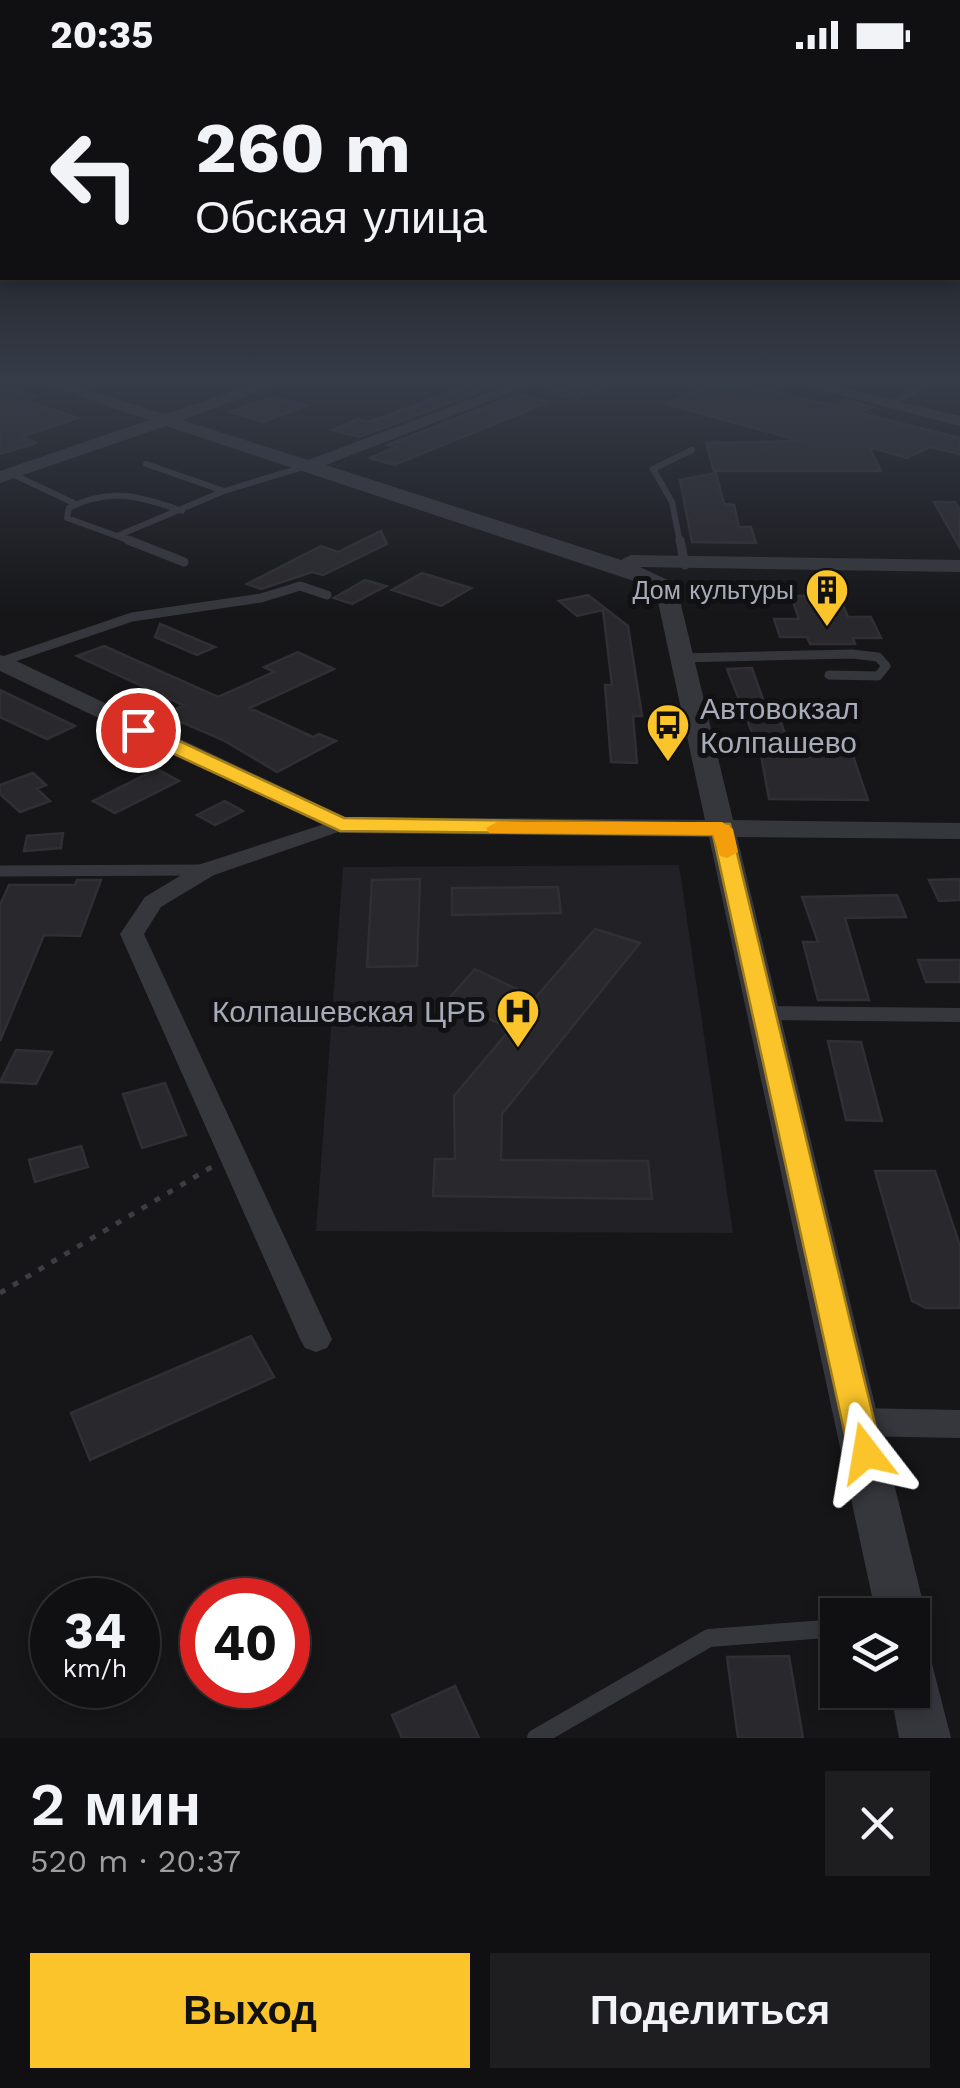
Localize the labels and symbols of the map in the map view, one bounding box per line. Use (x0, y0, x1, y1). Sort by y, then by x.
building icon: Дом культуры (804, 567, 850, 628)
place label: Дом культуры (633, 576, 794, 605)
pin (96, 688, 181, 773)
place label: Автовокзал Колпашево (700, 691, 859, 760)
bus stop icon: Автовокзал Колпашево (645, 702, 691, 763)
hospital icon: Колпашевская ЦРБ (495, 988, 541, 1049)
place label: Колпашевская ЦРБ (212, 994, 486, 1029)
position arrow (814, 1401, 918, 1505)
speed limit sign: 40 (180, 1578, 310, 1708)

